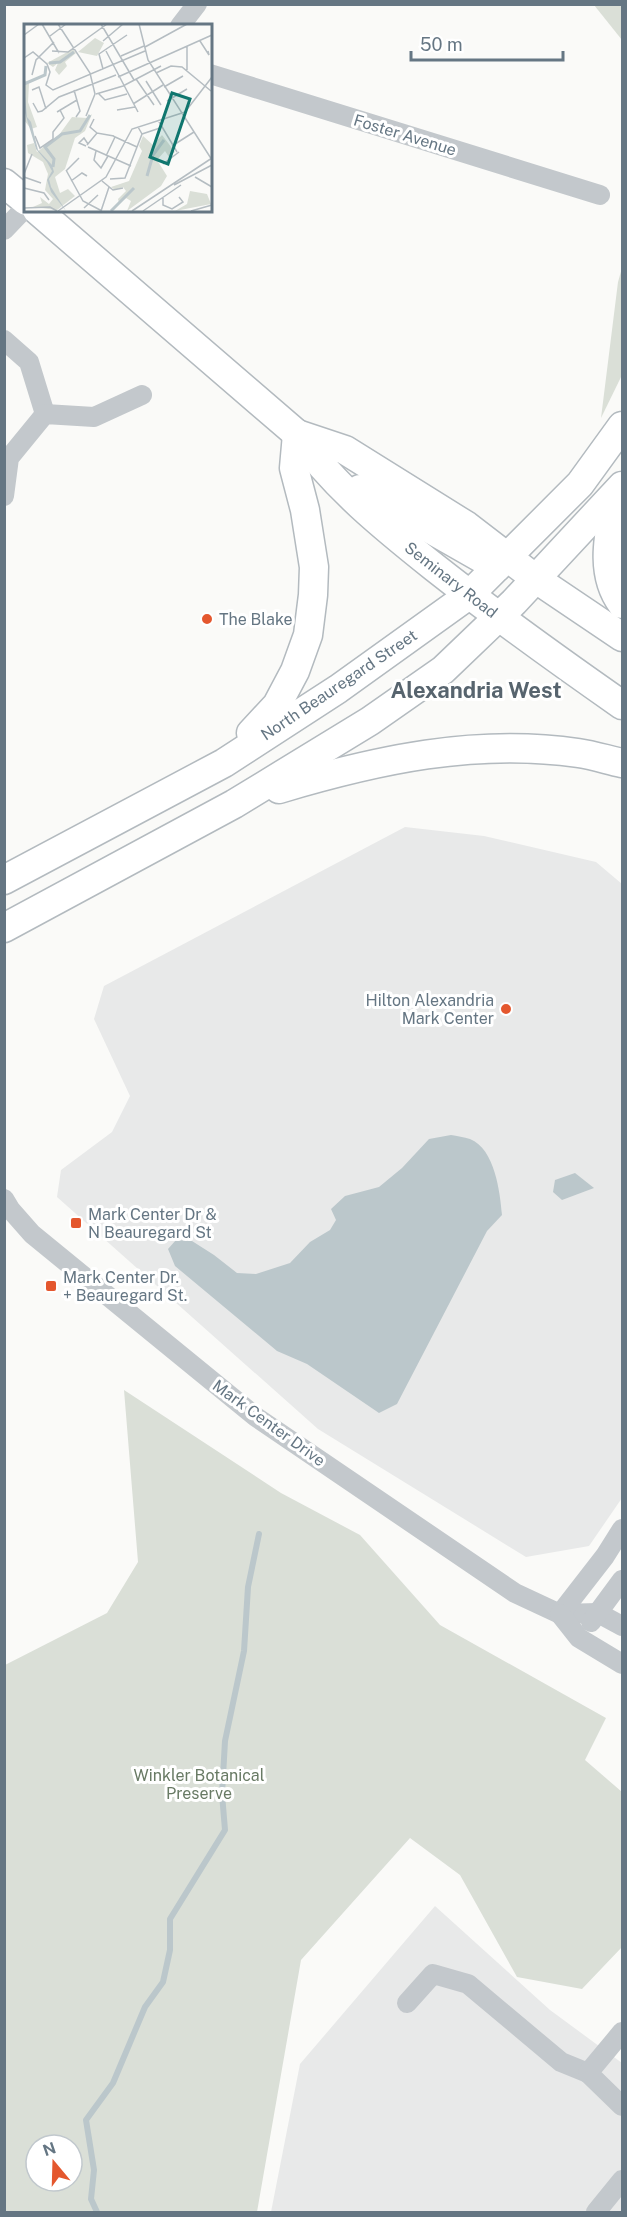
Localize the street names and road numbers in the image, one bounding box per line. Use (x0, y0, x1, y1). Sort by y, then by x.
street label: Foster Avenue (351, 110, 459, 160)
street label: Seminary Road (401, 538, 501, 622)
street label: North Beauregard Street (257, 626, 421, 744)
street label: Mark Center Drive (209, 1376, 329, 1470)

